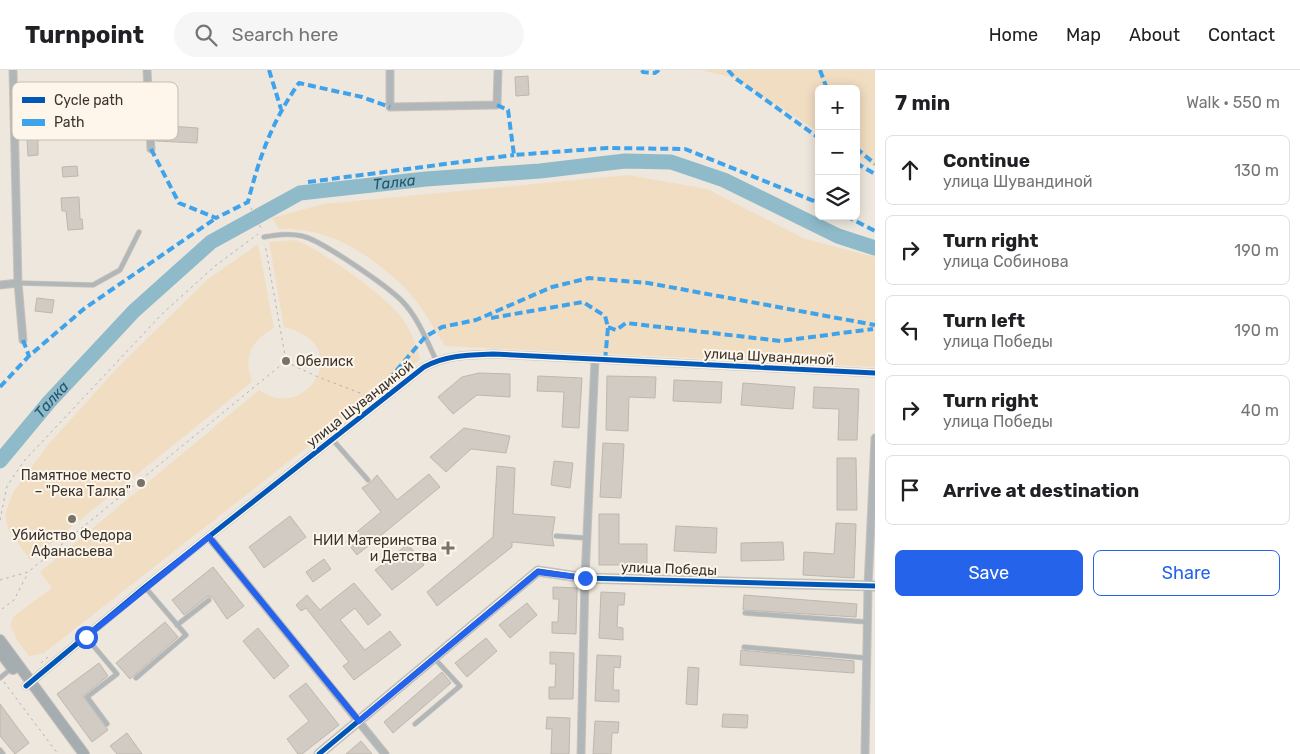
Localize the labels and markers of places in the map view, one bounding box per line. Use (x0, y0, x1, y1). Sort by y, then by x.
place label: Обелиск (296, 353, 354, 370)
marker: Обелиск (280, 355, 292, 367)
place label: Памятное место – "Река Талка" (21, 467, 131, 500)
marker: Памятное место – "Река Талка" (135, 477, 147, 489)
marker: Убийство Федора Афанасьева (66, 513, 78, 525)
place label: Убийство Федора Афанасьева (12, 527, 132, 560)
place label: НИИ Материнства и Детства (313, 532, 437, 565)
marker: НИИ Материнства и Детства (441, 541, 455, 555)

